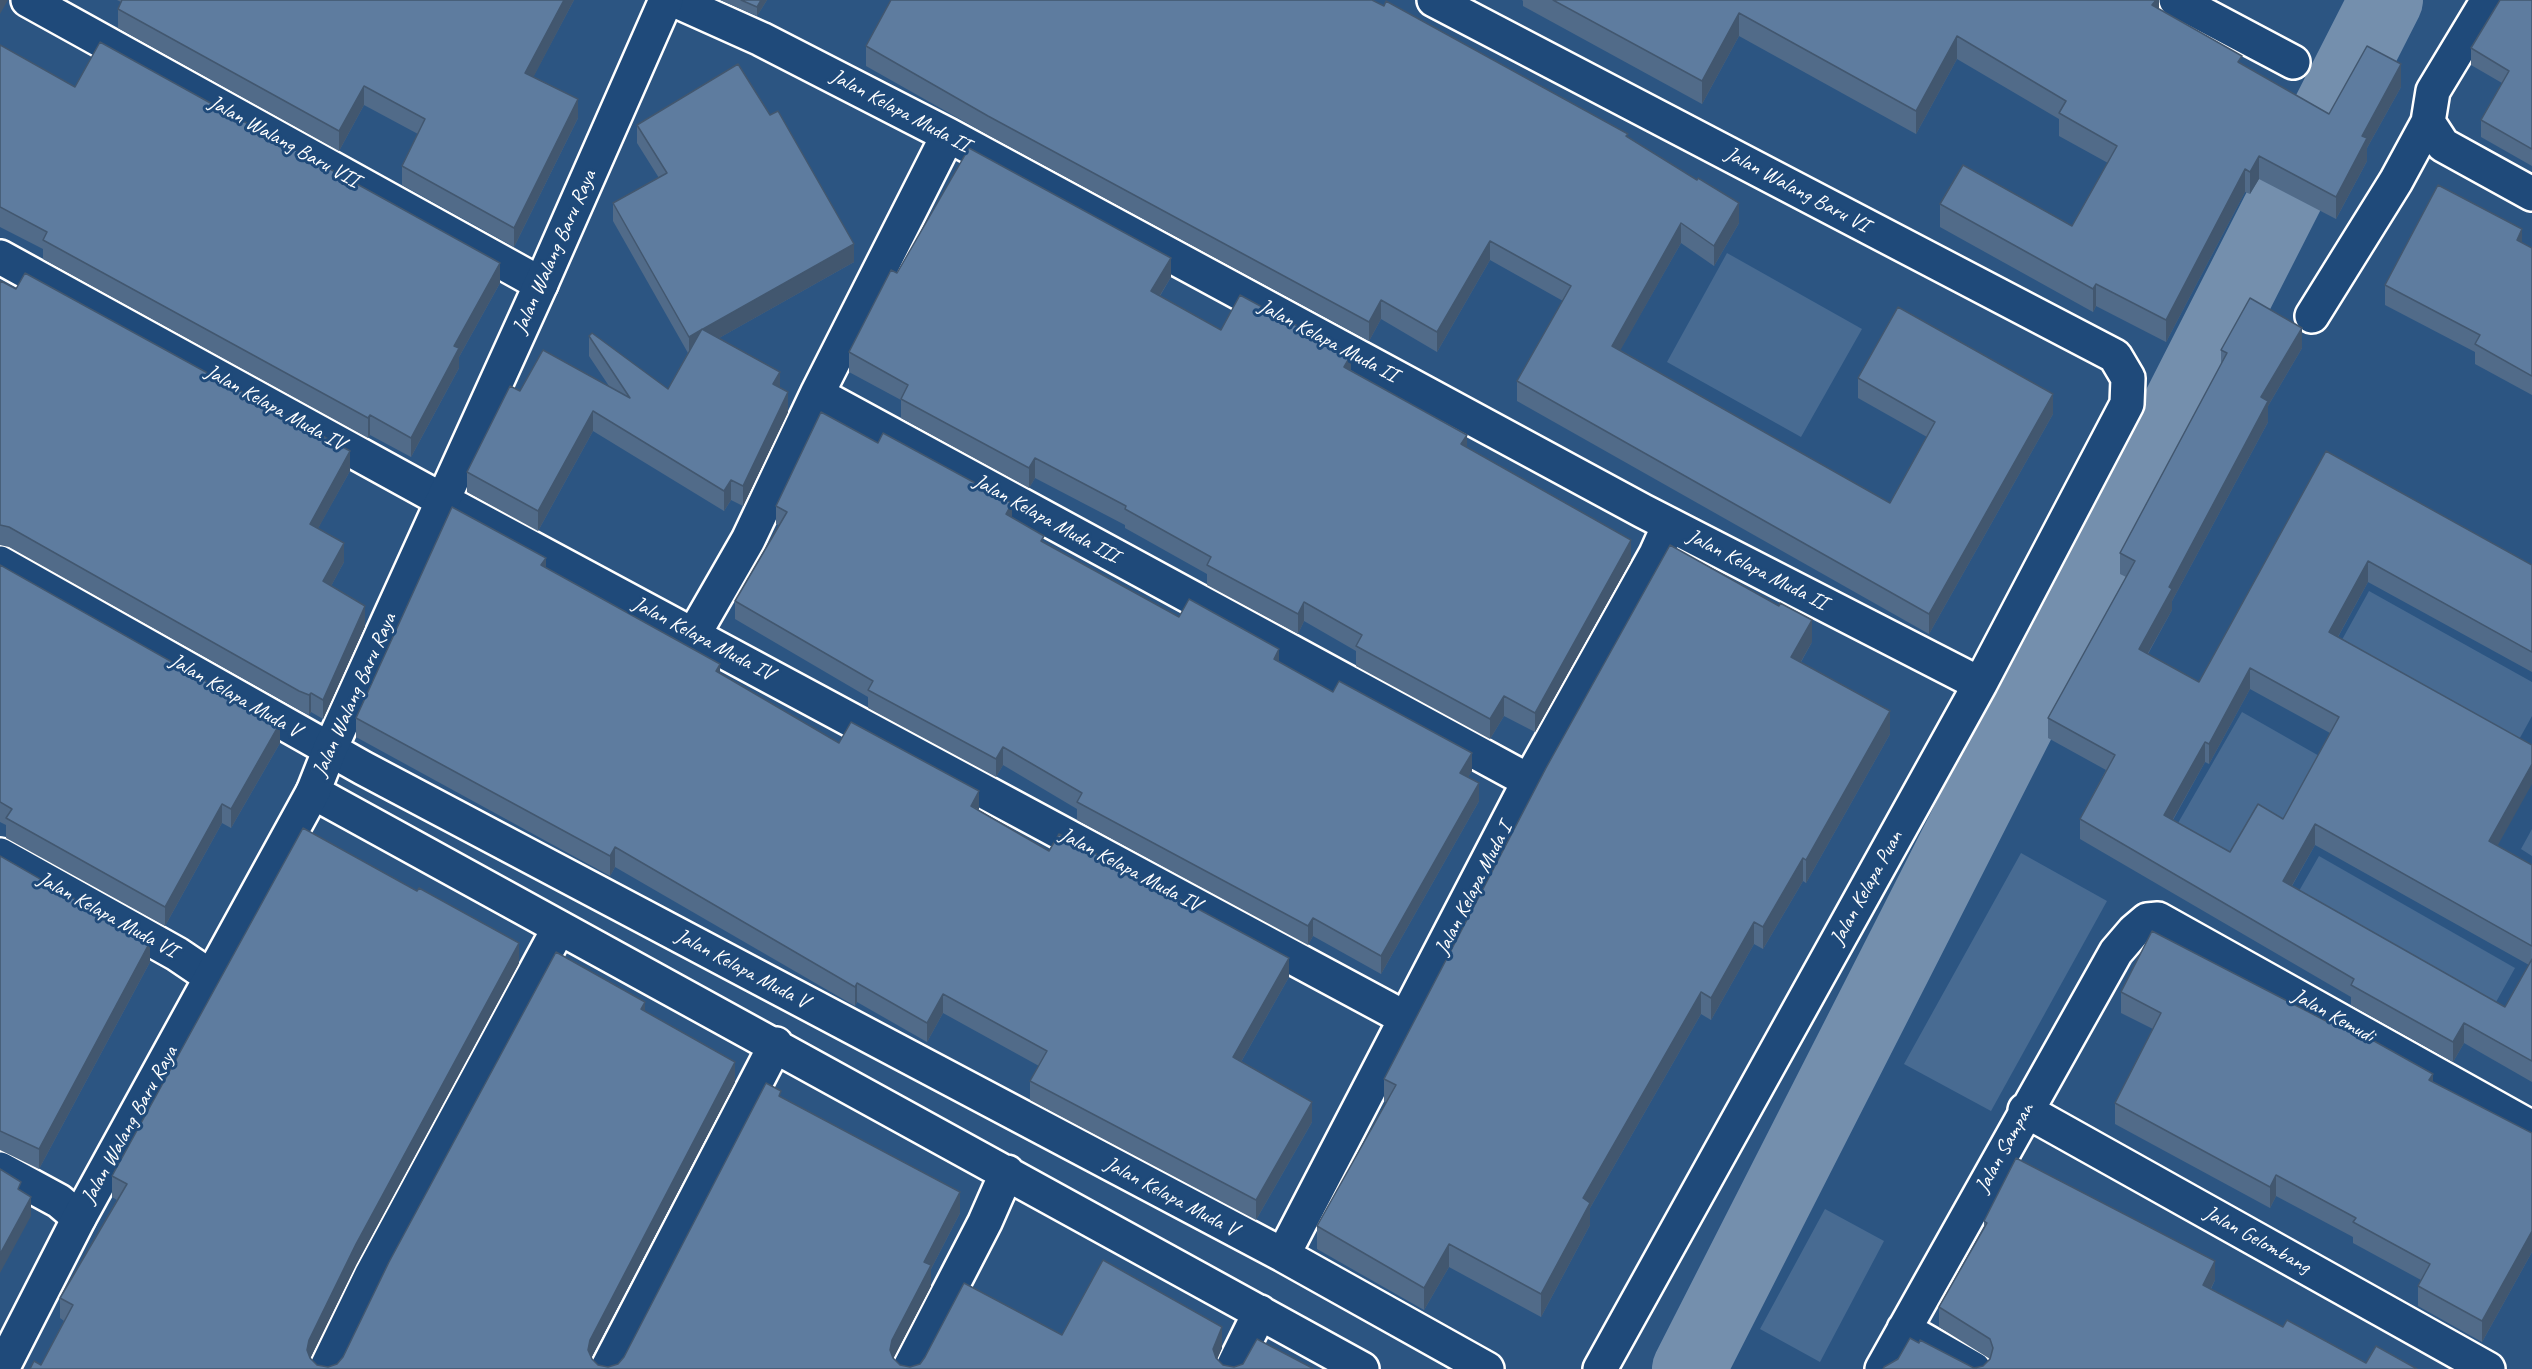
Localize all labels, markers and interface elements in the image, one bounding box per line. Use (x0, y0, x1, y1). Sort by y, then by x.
street label: Jalan Kelapa Muda II (826, 64, 974, 158)
street label: Jalan Walang Baru VII (204, 90, 364, 194)
street label: Jalan Walang Baru VI (1721, 141, 1873, 239)
street label: Jalan Walang Baru Raya (508, 166, 602, 338)
street label: Jalan Kelapa Muda II (1254, 294, 1402, 388)
street label: Jalan Kelapa Muda IV (201, 359, 349, 457)
street label: Jalan Kelapa Muda III (969, 469, 1123, 569)
street label: Jalan Kelapa Muda II (1683, 524, 1831, 616)
street label: Jalan Kelapa Muda IV (628, 591, 778, 687)
street label: Jalan Walang Baru Raya (308, 609, 402, 781)
street label: Jalan Kelapa Muda V (165, 648, 305, 744)
street label: Jalan Kelapa Muda I (1430, 819, 1518, 959)
street label: Jalan Kelapa Muda IV (1055, 822, 1205, 918)
street label: Jalan Kelapa Puan (1825, 826, 1909, 950)
street label: Jalan Kelapa Muda VI (33, 866, 181, 964)
street label: Jalan Kelapa Muda V (671, 923, 813, 1015)
street label: Jalan Kemudi (2288, 983, 2378, 1049)
street label: Jalan Walang Baru Raya (76, 1042, 184, 1208)
street label: Jalan Sampan (1970, 1099, 2040, 1197)
street label: Jalan Kelapa Muda V (1100, 1151, 1242, 1243)
street label: Jalan Gelombang (2199, 1200, 2315, 1280)

